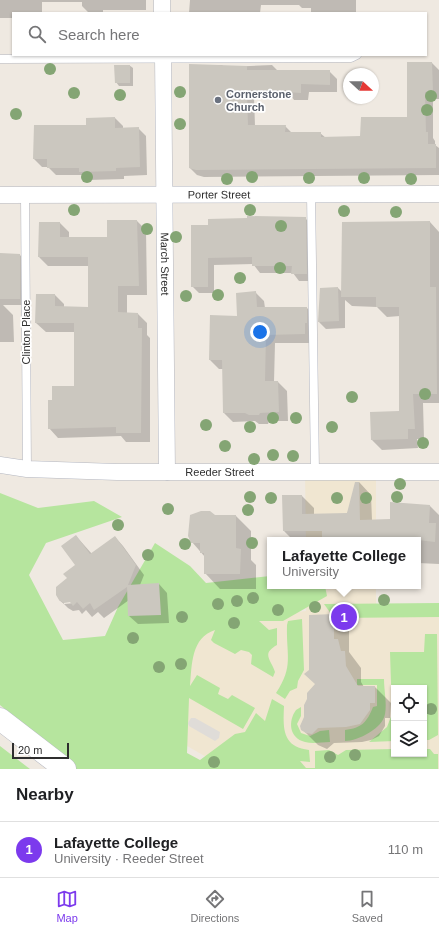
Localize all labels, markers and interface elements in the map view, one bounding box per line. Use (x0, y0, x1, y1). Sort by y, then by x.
search box (12, 12, 427, 56)
icon: search (26, 23, 48, 45)
text: Search here (58, 26, 140, 43)
north arrow (343, 68, 379, 104)
place label: Cornerstone Church (226, 88, 291, 113)
marker: Cornerstone Church (213, 95, 223, 105)
street label: Porter Street (188, 188, 250, 201)
street label: March Street (159, 232, 171, 296)
street label: Clinton Place (20, 300, 32, 364)
your location (250, 322, 270, 342)
street label: Reeder Street (185, 466, 254, 478)
popup (267, 537, 421, 589)
text: Lafayette College (282, 547, 406, 564)
text: University (282, 564, 339, 579)
pin: 1 (331, 602, 357, 632)
map controls (391, 685, 427, 757)
button: locate (391, 685, 427, 721)
button: layers (391, 721, 427, 757)
scale bar (12, 741, 69, 760)
text: 20 m (18, 744, 42, 756)
text: Nearby (16, 785, 74, 804)
text: Lafayette College (54, 834, 178, 851)
text: 1 (25, 842, 33, 857)
text: 110 m (388, 842, 423, 857)
text: University · Reeder Street (54, 851, 204, 866)
tab: Map (56, 888, 78, 924)
tab: Directions (190, 888, 239, 924)
tab: Saved (352, 888, 383, 924)

